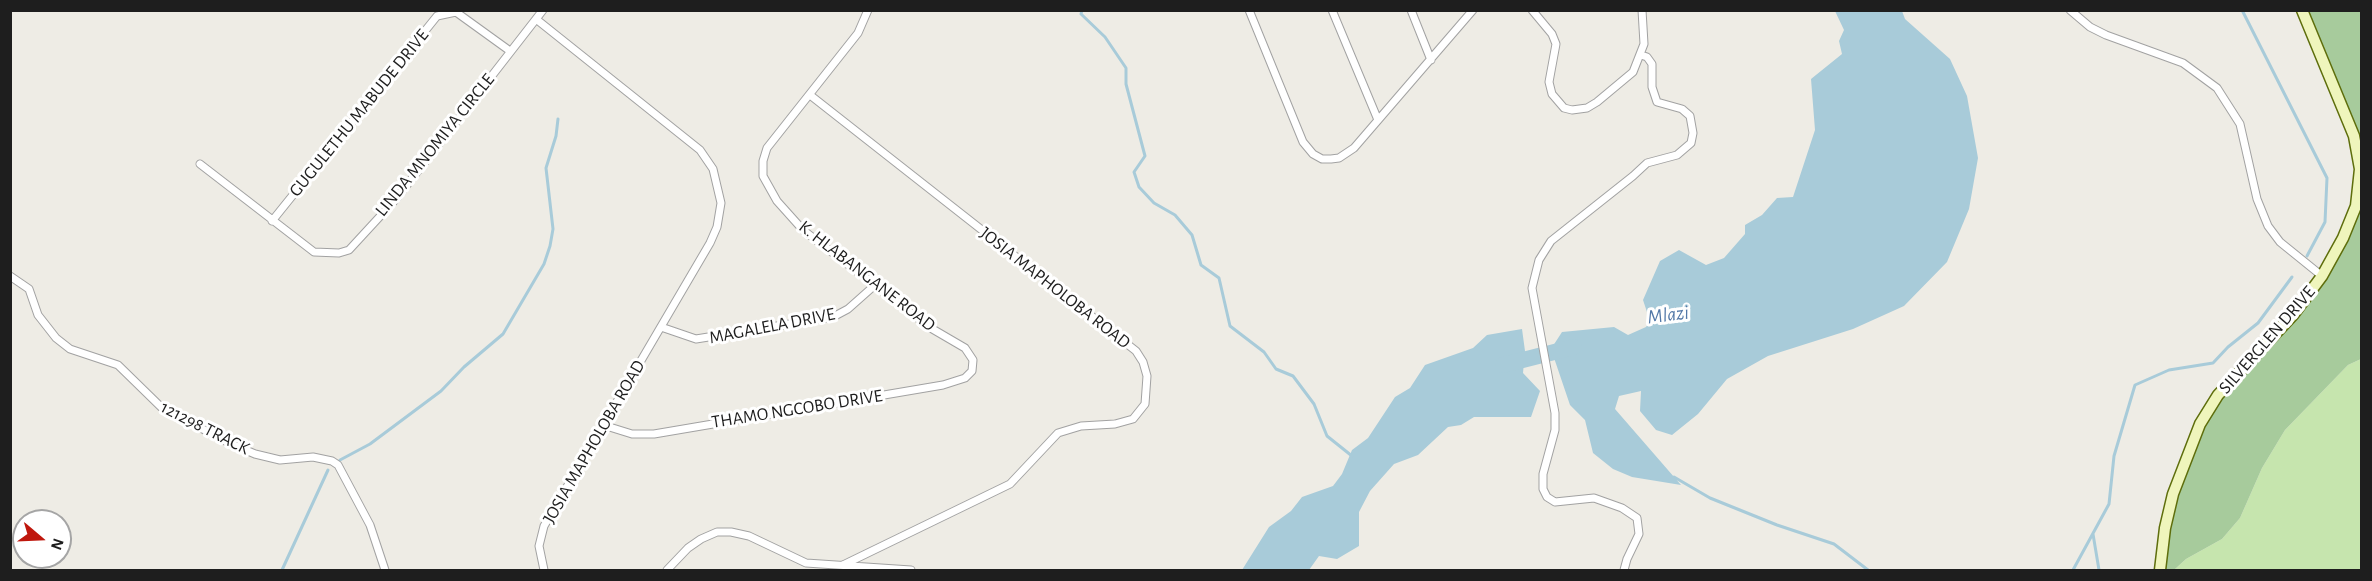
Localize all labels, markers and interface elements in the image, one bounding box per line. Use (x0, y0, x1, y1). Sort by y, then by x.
street label: GUGULETHU MABUDE DRIVE (285, 25, 433, 201)
street label: LINDA MNOMIYA CIRCLE (371, 69, 499, 221)
street label: K. HLABANGANE ROAD (794, 216, 940, 336)
street label: JOSIA MAPHOLOBA ROAD (975, 222, 1135, 354)
street label: SILVERGLEN DRIVE (2214, 282, 2320, 398)
water label: Mlazi (1646, 301, 1690, 329)
street label: MAGALELA DRIVE (707, 303, 837, 349)
street label: JOSIA MAPHOLOBA ROAD (538, 356, 650, 528)
street label: THAMO NGCOBO DRIVE (710, 385, 884, 433)
street label: 121298 TRACK (157, 396, 253, 460)
north arrow (12, 509, 72, 569)
text: N (48, 536, 67, 552)

